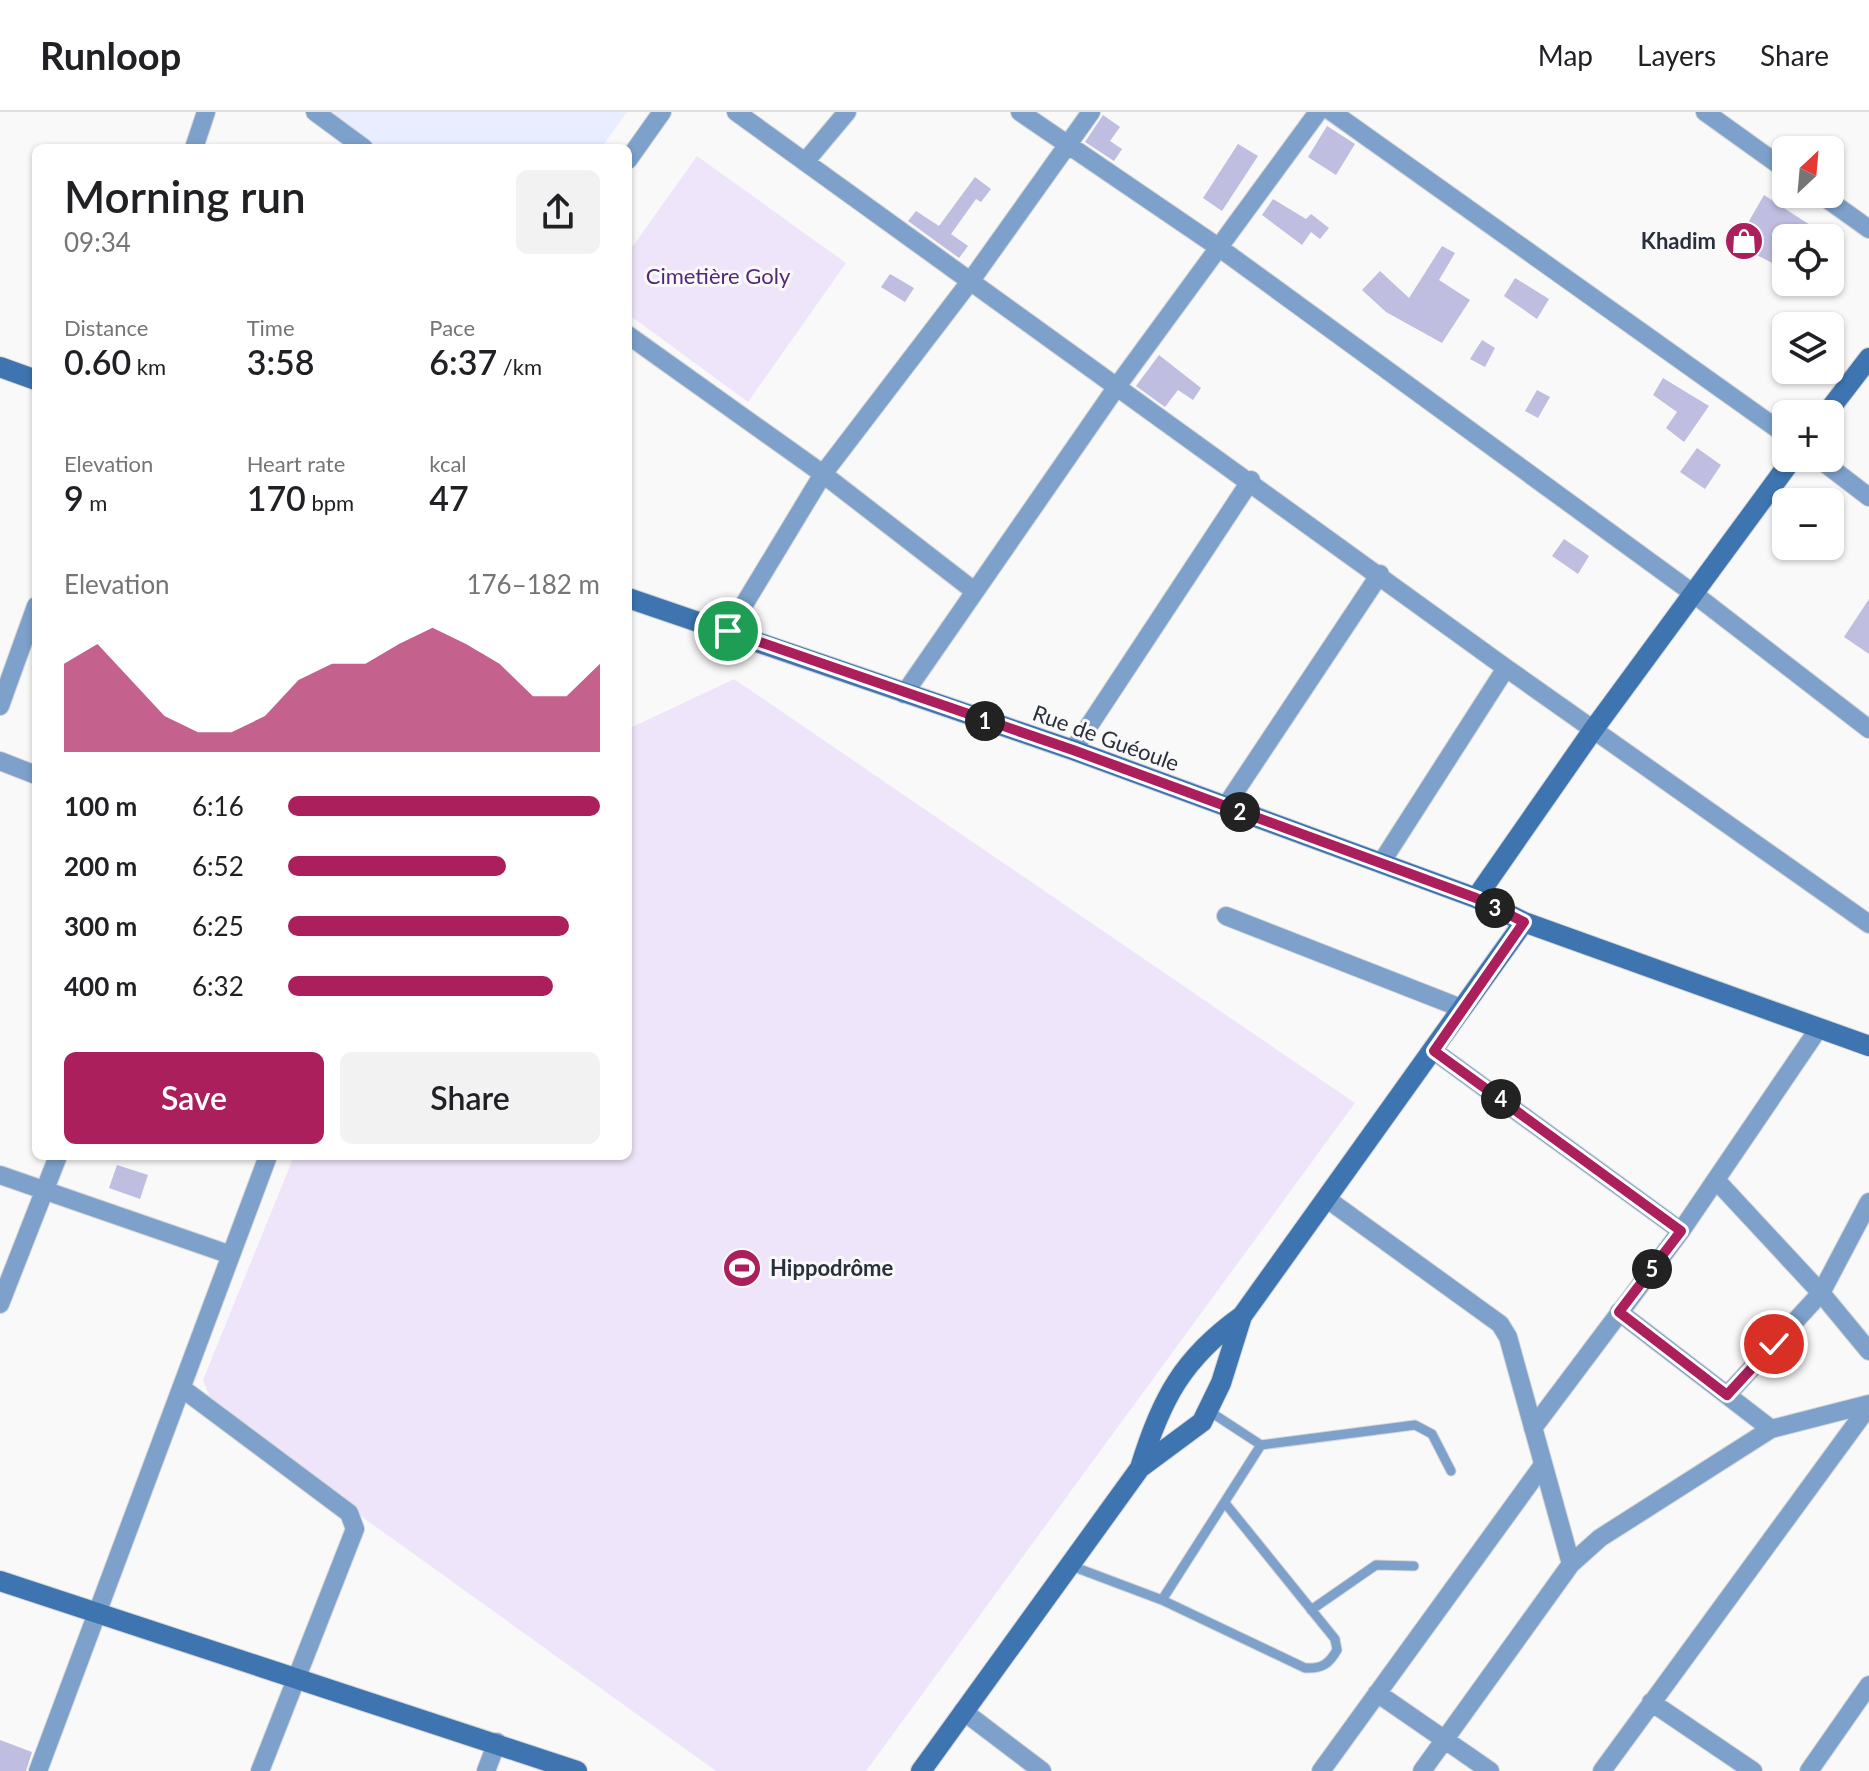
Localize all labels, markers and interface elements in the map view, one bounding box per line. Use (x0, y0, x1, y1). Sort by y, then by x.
text: Runloop (40, 32, 181, 78)
text: Map (1538, 38, 1593, 72)
text: Layers (1637, 38, 1716, 72)
text: Share (1760, 38, 1829, 72)
north arrow (1772, 136, 1844, 208)
map controls (1772, 136, 1844, 560)
text: Morning run (64, 170, 306, 222)
button: share (516, 170, 600, 254)
shop icon: Khadim (1723, 220, 1765, 262)
button: locate (1772, 224, 1844, 296)
text: 09:34 (64, 226, 131, 258)
place label: Khadim (1641, 227, 1716, 254)
park label: Cimetière Goly (646, 262, 791, 289)
button: layers (1772, 312, 1844, 384)
text: Distance (64, 314, 148, 341)
text: Time (247, 314, 295, 341)
text: Pace (429, 314, 475, 341)
text: 0.60 (64, 341, 131, 382)
text: 3:58 (247, 341, 314, 382)
text: 6:37 (429, 341, 497, 382)
text: km (131, 353, 166, 380)
text: /km (497, 353, 542, 380)
button: + (1772, 400, 1844, 472)
text: Elevation (64, 450, 153, 477)
text: Heart rate (247, 450, 345, 477)
text: kcal (429, 450, 467, 477)
text: 9 (64, 477, 84, 518)
text: 170 (247, 477, 306, 518)
text: 47 (429, 477, 469, 518)
button: − (1772, 488, 1844, 560)
text: m (84, 489, 107, 516)
text: bpm (306, 489, 354, 516)
text: Elevation (64, 568, 170, 600)
text: 176–182 m (466, 568, 600, 600)
pin (694, 597, 762, 665)
icon: arrive (706, 609, 750, 653)
street label: Rue de Guéoule (1029, 699, 1183, 777)
pin: 1 (965, 701, 1005, 741)
text: 1 (979, 707, 991, 734)
text: 100 m (64, 790, 137, 822)
text: 6:16 (192, 790, 244, 822)
pin: 2 (1220, 792, 1260, 832)
text: 2 (1234, 798, 1246, 825)
text: 200 m (64, 850, 137, 882)
text: 6:52 (192, 850, 244, 882)
pin: 3 (1475, 888, 1515, 928)
text: 3 (1489, 894, 1501, 921)
text: 300 m (64, 910, 137, 942)
text: 6:25 (192, 910, 244, 942)
text: 400 m (64, 970, 137, 1002)
text: 6:32 (192, 970, 244, 1002)
button: Save (64, 1052, 324, 1144)
button: Share (340, 1052, 600, 1144)
pin: 4 (1481, 1079, 1521, 1119)
text: 4 (1495, 1085, 1507, 1112)
sports icon: Hippodrôme (721, 1247, 763, 1289)
pin: 5 (1632, 1249, 1672, 1289)
place label: Hippodrôme (770, 1254, 893, 1281)
text: 5 (1646, 1255, 1658, 1282)
pin (1740, 1310, 1808, 1378)
icon: check (1752, 1322, 1796, 1366)

